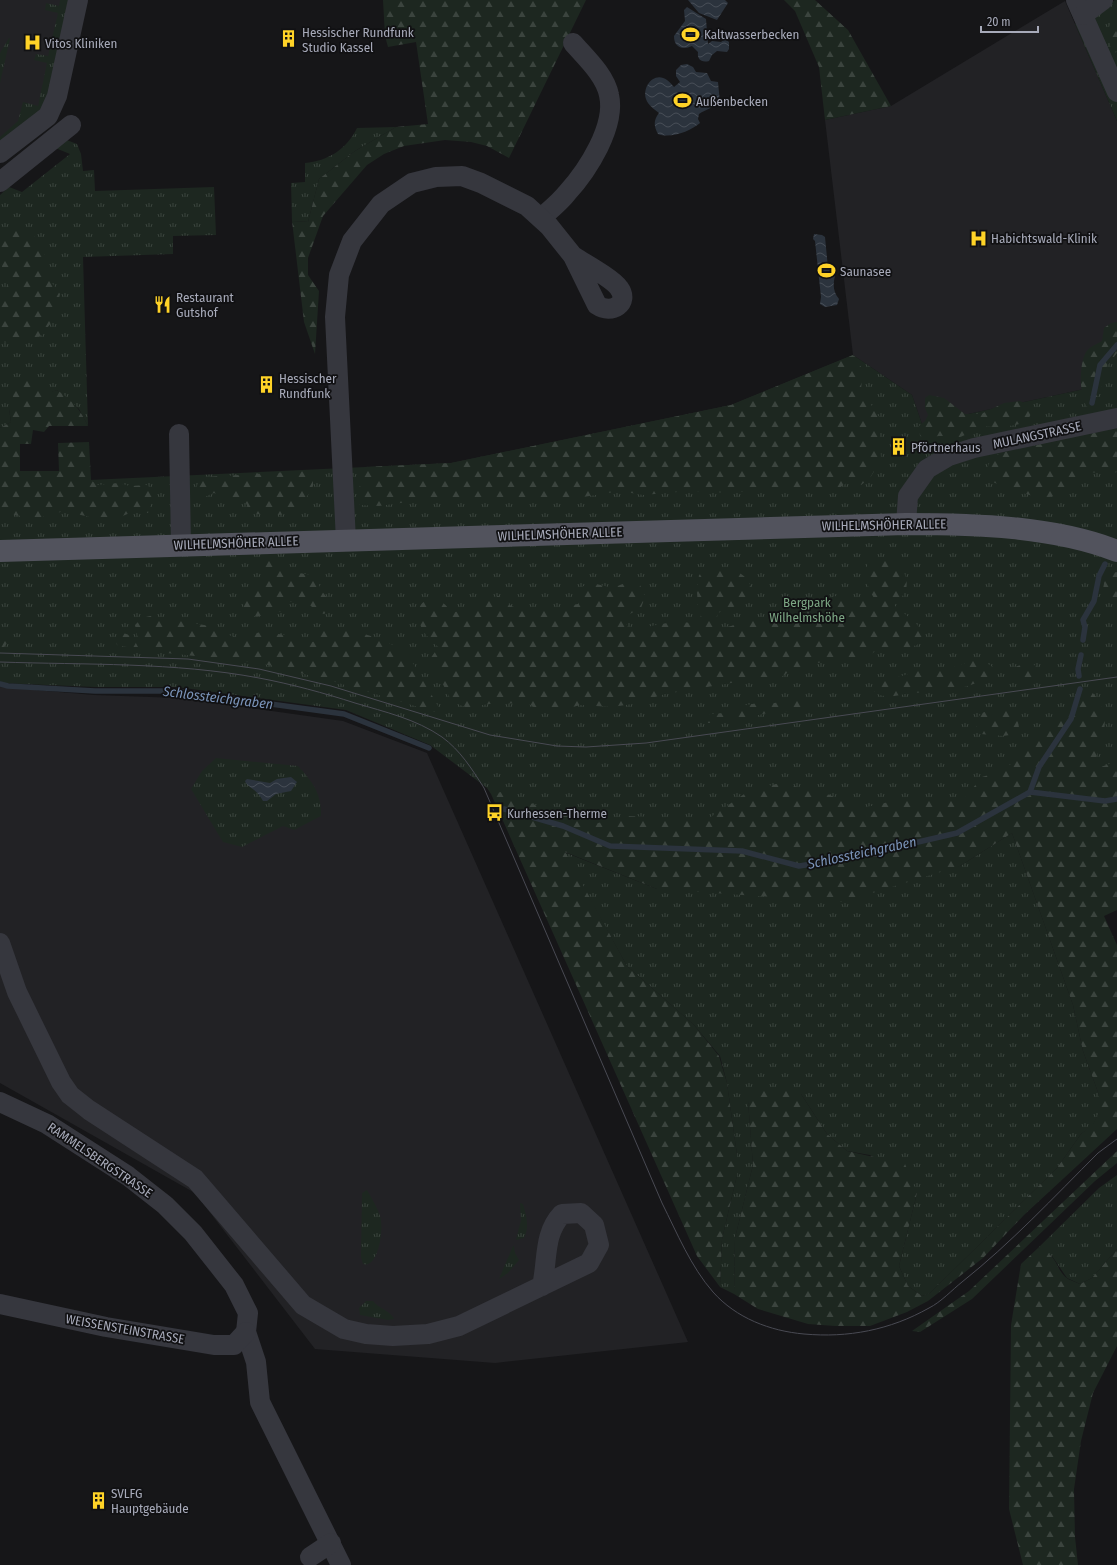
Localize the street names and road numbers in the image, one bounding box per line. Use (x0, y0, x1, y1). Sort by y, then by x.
street label: MULANGSTRASSE (992, 418, 1082, 452)
street label: WILHELMSHÖHER ALLEE (822, 515, 946, 534)
street label: WILHELMSHÖHER ALLEE (497, 523, 623, 544)
street label: WILHELMSHÖHER ALLEE (173, 532, 299, 553)
street label: RAMMELSBERGSTRASSE (45, 1119, 155, 1201)
street label: WEISSENSTEINSTRASSE (64, 1311, 186, 1347)

